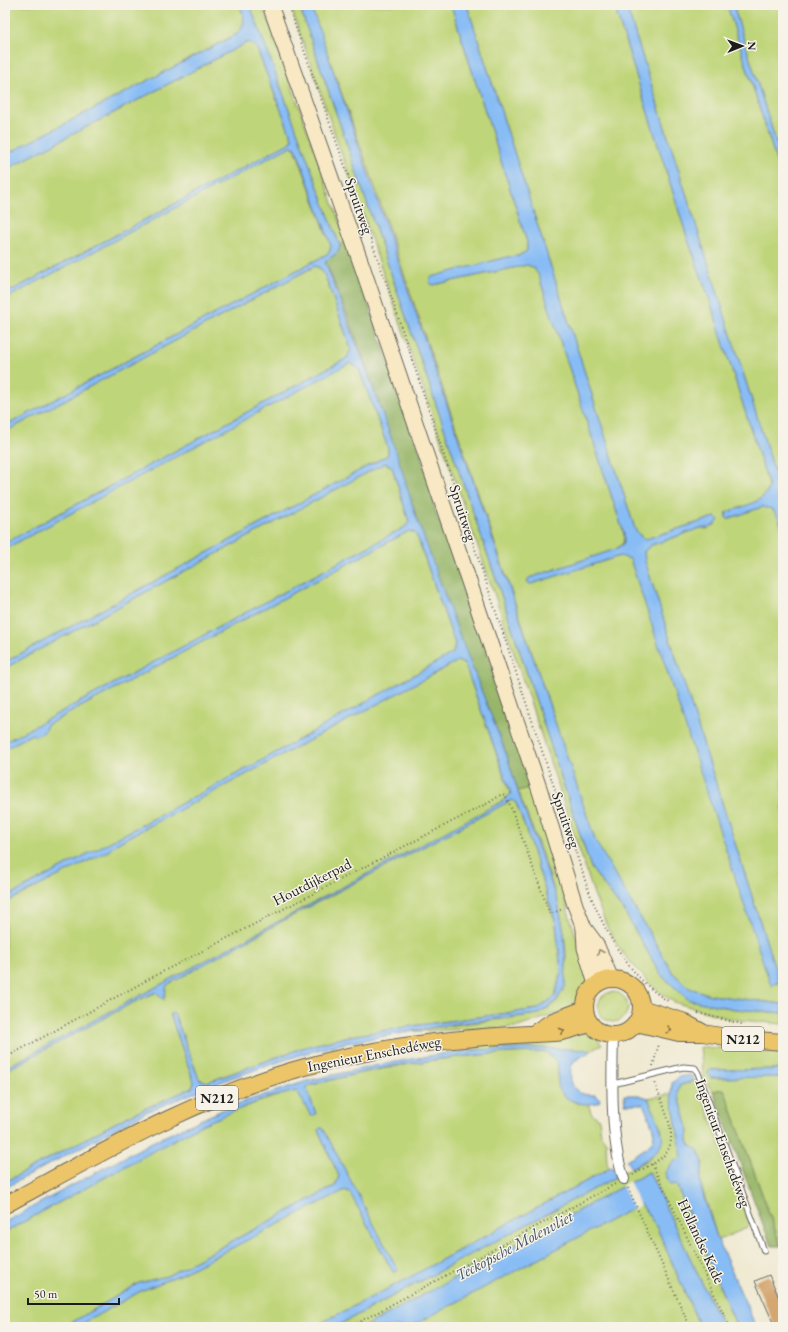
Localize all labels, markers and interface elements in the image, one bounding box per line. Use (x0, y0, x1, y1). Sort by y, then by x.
north arrow (722, 26, 762, 66)
text: N (745, 41, 759, 50)
street label: Spruitweg (341, 175, 378, 237)
street label: Spruitweg (445, 482, 482, 544)
street label: Spruitweg (548, 789, 585, 851)
street label: Houtdijkerpad (269, 853, 355, 909)
one-way arrow (596, 949, 604, 956)
one-way arrow (666, 1026, 673, 1034)
one-way arrow (559, 1027, 566, 1036)
road number: N212 (722, 1027, 764, 1051)
street label: Ingenieur Enschedéweg (306, 1031, 443, 1076)
street label: Ingenieur Enschedéweg (691, 1076, 756, 1210)
road number: N212 (196, 1086, 238, 1110)
street label: Hollandse Kade (674, 1195, 729, 1286)
water label: Teckopsche Molenvliet (452, 1205, 578, 1285)
scale bar (28, 1280, 119, 1306)
text: 50 m (34, 1286, 58, 1302)

